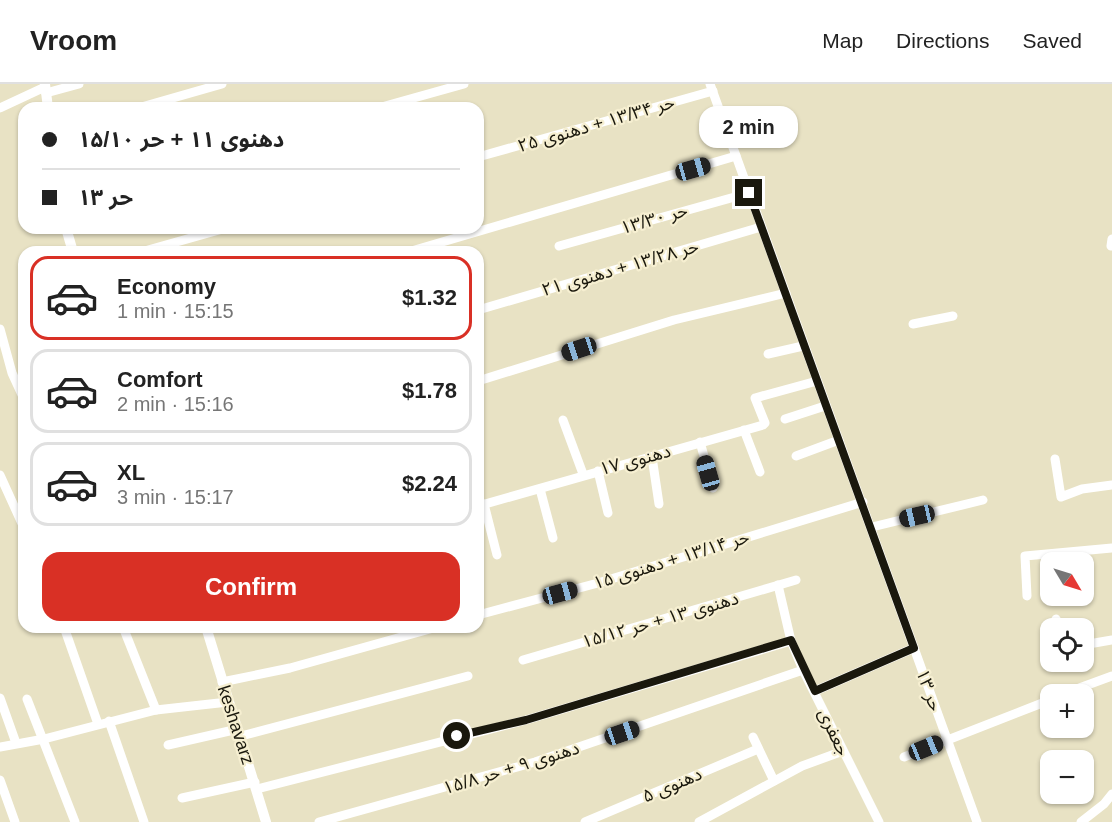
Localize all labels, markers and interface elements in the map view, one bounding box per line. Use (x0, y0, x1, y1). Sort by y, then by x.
text: Vroom (30, 25, 117, 56)
text: Map (822, 29, 863, 52)
text: Directions (896, 29, 989, 52)
text: Saved (1022, 29, 1082, 52)
street label: حر ۱۳/۳۴ + دهنوی ۲۵ (515, 92, 677, 157)
callout: 2 min (700, 106, 798, 148)
text: 2 min (722, 116, 775, 138)
text: دهنوی ۱۱ + حر ۱۵/۱۰ (78, 127, 284, 152)
car (673, 155, 713, 183)
route end (735, 179, 762, 206)
text: حر ۱۳ (78, 185, 133, 210)
street label: حر ۱۳/۳۰ (618, 200, 690, 239)
street label: حر ۱۳/۲۸ + دهنوی ۲۱ (539, 236, 701, 301)
icon: car (45, 271, 99, 325)
text: Economy (117, 274, 216, 299)
text: $1.32 (402, 285, 457, 310)
text: 1 min · 15:15 (117, 300, 234, 322)
car (559, 335, 599, 363)
icon: car (45, 364, 99, 418)
text: Comfort (117, 367, 203, 392)
text: $1.78 (402, 378, 457, 403)
text: 2 min · 15:16 (117, 393, 234, 415)
street label: دهنوی ۱۷ (597, 441, 673, 480)
car (694, 453, 722, 493)
icon: car (45, 457, 99, 511)
text: XL (117, 460, 145, 485)
text: $2.24 (402, 471, 457, 496)
text: 3 min · 15:17 (117, 486, 234, 508)
car (897, 503, 937, 529)
street label: حر ۱۳/۱۴ + دهنوی ۱۵ (590, 527, 752, 594)
button: Confirm (42, 552, 460, 621)
north arrow (1040, 552, 1094, 606)
map controls (1040, 552, 1094, 804)
car (540, 580, 580, 606)
street label: دهنوی ۱۳ + حر ۱۵/۱۲ (579, 588, 741, 653)
button: locate (1040, 618, 1094, 672)
street label: حر ۱۳ (911, 666, 946, 714)
street label: keshavarz (214, 683, 258, 767)
button: + (1040, 684, 1094, 738)
street label: جعفری (814, 705, 854, 759)
car (602, 719, 642, 747)
route start (443, 722, 470, 749)
car (906, 733, 946, 763)
street label: دهنوی ۹ + حر ۱۵/۸ (440, 738, 582, 799)
button: − (1040, 750, 1094, 804)
street label: دهنوی ۵ (639, 764, 705, 807)

